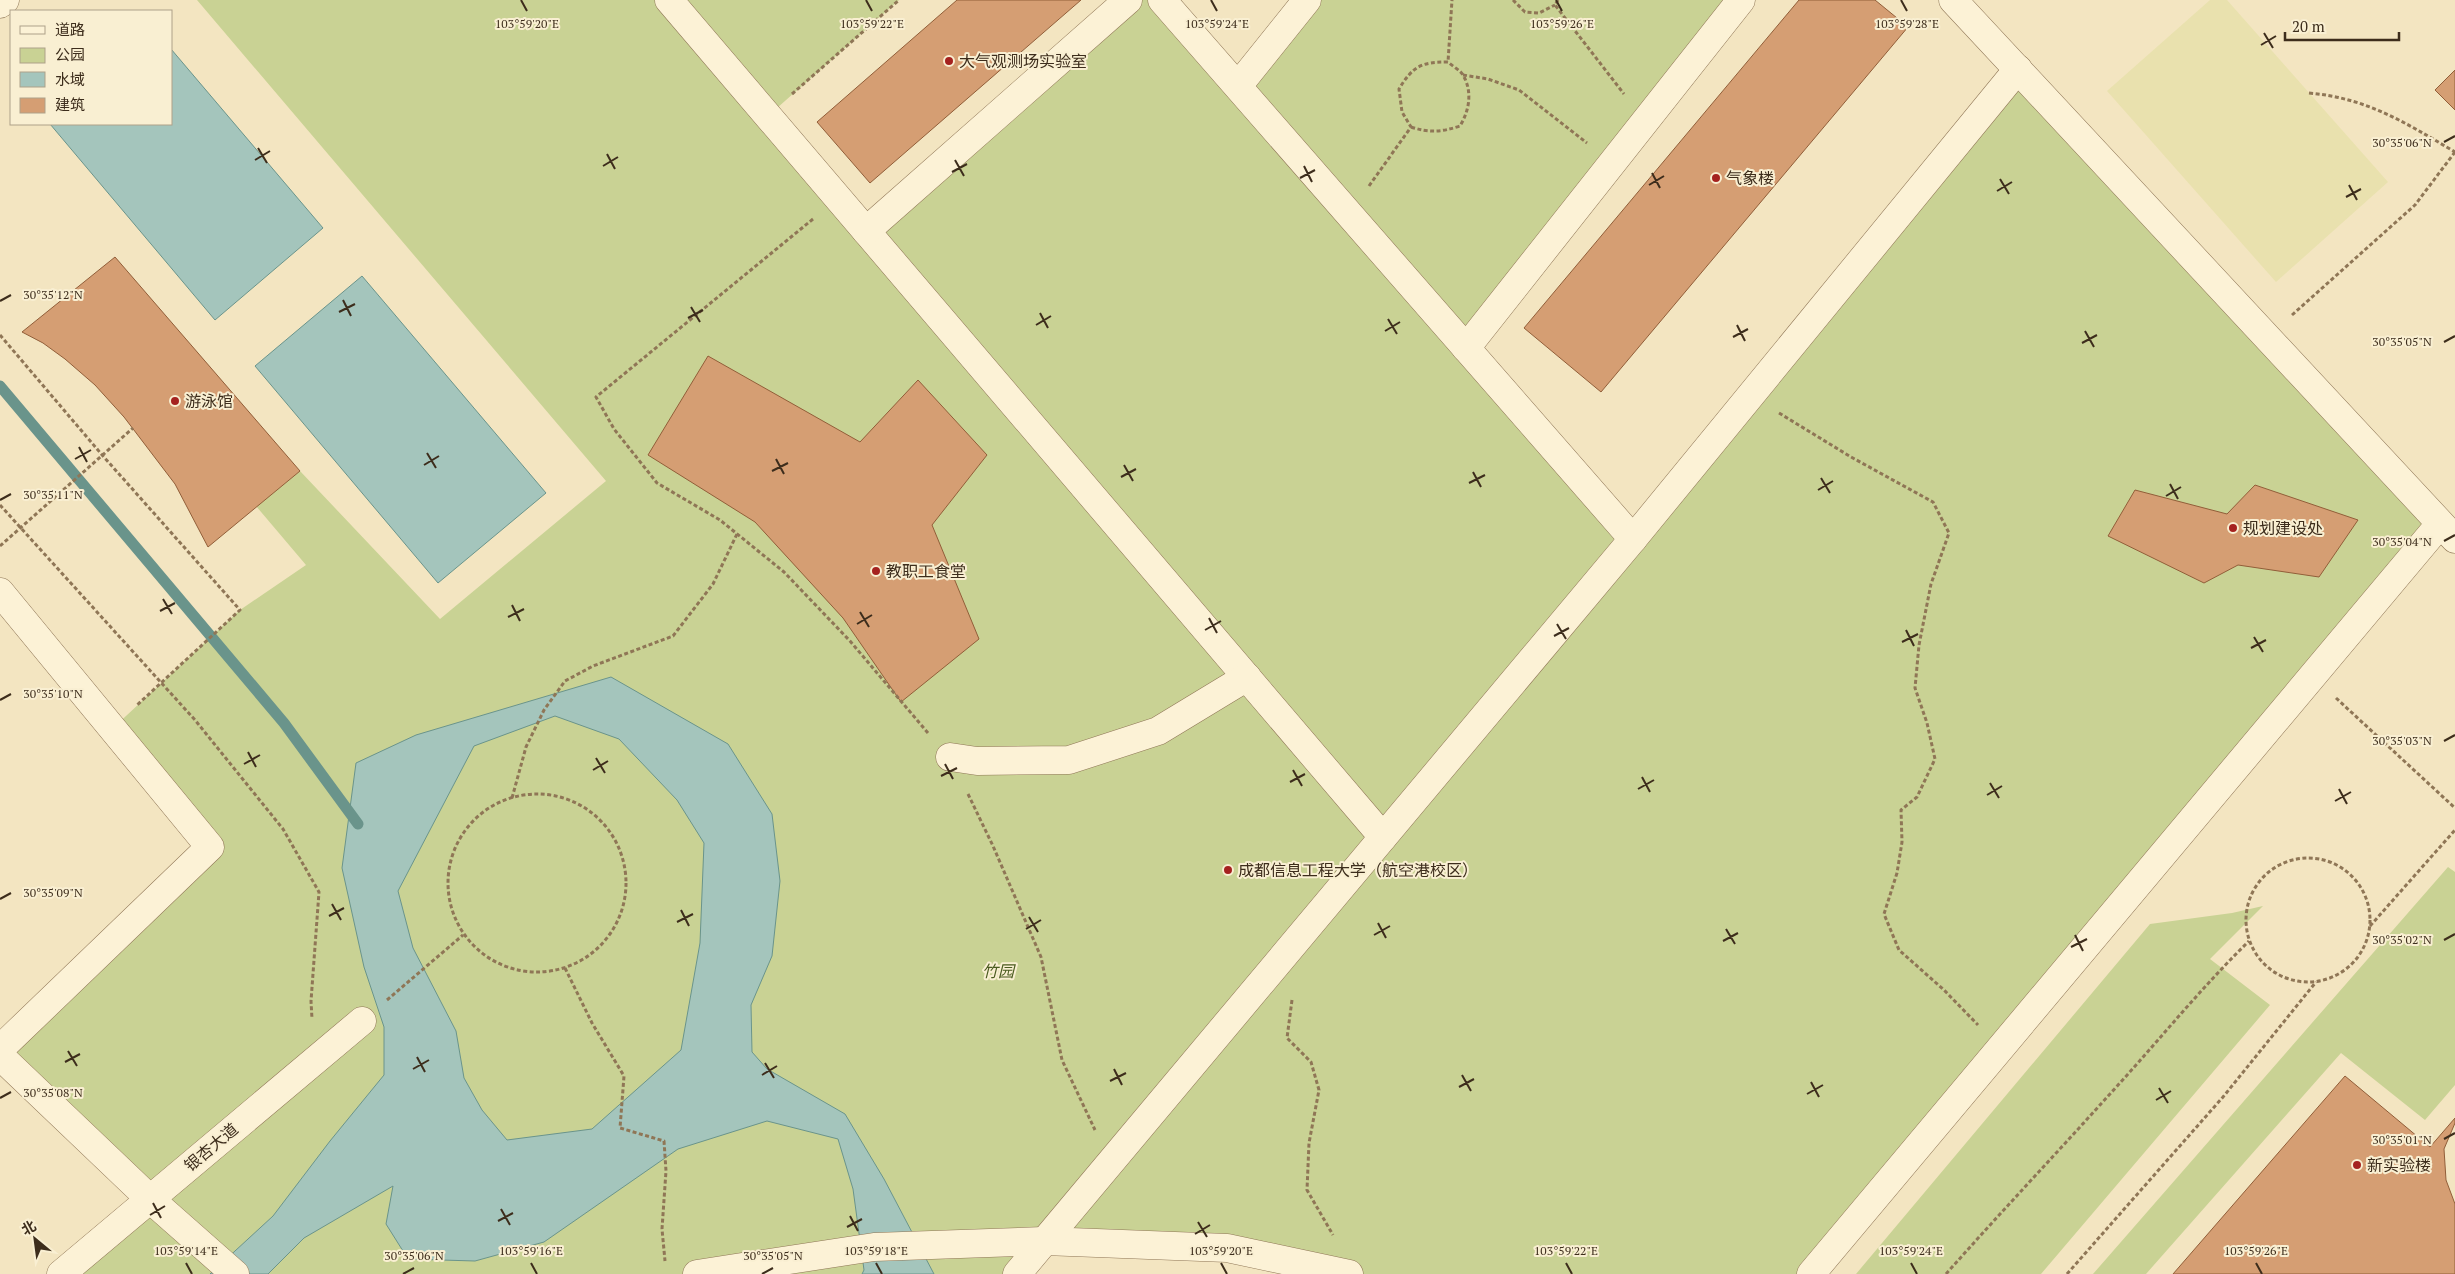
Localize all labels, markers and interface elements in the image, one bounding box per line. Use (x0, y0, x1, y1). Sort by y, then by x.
legend (10, 10, 172, 125)
scale bar (2285, 10, 2399, 42)
text: 103°59'20"E (495, 16, 559, 31)
text: 103°59'22"E (840, 16, 904, 31)
text: 103°59'24"E (1185, 16, 1249, 31)
text: 103°59'26"E (1530, 16, 1594, 31)
text: 103°59'28"E (1875, 16, 1939, 31)
text: 20 m (2292, 16, 2325, 36)
text: 道路 (55, 19, 85, 39)
text: 公园 (55, 44, 85, 64)
place label: 大气观测场实验室 (959, 50, 1087, 72)
marker: 大气观测场实验室 (943, 55, 955, 67)
text: 水域 (55, 69, 85, 89)
text: 建筑 (55, 94, 85, 114)
text: 30°35'06"N (2372, 135, 2432, 150)
place label: 气象楼 (1726, 167, 1774, 189)
marker: 气象楼 (1710, 172, 1722, 184)
text: 30°35'12"N (23, 287, 83, 302)
text: 30°35'05"N (2372, 334, 2432, 349)
place label: 游泳馆 (185, 390, 233, 412)
marker: 游泳馆 (169, 395, 181, 407)
text: 30°35'11"N (23, 487, 83, 502)
place label: 规划建设处 (2243, 517, 2323, 539)
marker: 规划建设处 (2227, 522, 2239, 534)
text: 30°35'04"N (2372, 534, 2432, 549)
place label: 教职工食堂 (886, 560, 966, 582)
marker: 教职工食堂 (870, 565, 882, 577)
text: 30°35'10"N (23, 686, 83, 701)
text: 30°35'03"N (2372, 733, 2432, 748)
place label: 成都信息工程大学（航空港校区） (1238, 859, 1478, 881)
marker: 成都信息工程大学（航空港校区） (1222, 864, 1234, 876)
text: 30°35'09"N (23, 885, 83, 900)
text: 30°35'02"N (2372, 932, 2432, 947)
park label: 竹园 (982, 960, 1016, 982)
text: 30°35'08"N (23, 1085, 83, 1100)
street label: 银杏大道 (179, 1118, 243, 1176)
text: 30°35'01"N (2372, 1132, 2432, 1147)
place label: 新实验楼 (2367, 1154, 2431, 1176)
marker: 新实验楼 (2351, 1159, 2363, 1171)
north arrow (10, 1214, 60, 1264)
text: 北 (18, 1215, 39, 1239)
text: 103°59'14"E (154, 1243, 218, 1258)
text: 103°59'16"E (499, 1243, 563, 1258)
text: 103°59'18"E (844, 1243, 908, 1258)
text: 103°59'20"E (1189, 1243, 1253, 1258)
text: 103°59'22"E (1534, 1243, 1598, 1258)
text: 103°59'24"E (1879, 1243, 1943, 1258)
text: 103°59'26"E (2224, 1243, 2288, 1258)
text: 30°35'06"N (384, 1248, 444, 1263)
text: 30°35'05"N (743, 1248, 803, 1263)

